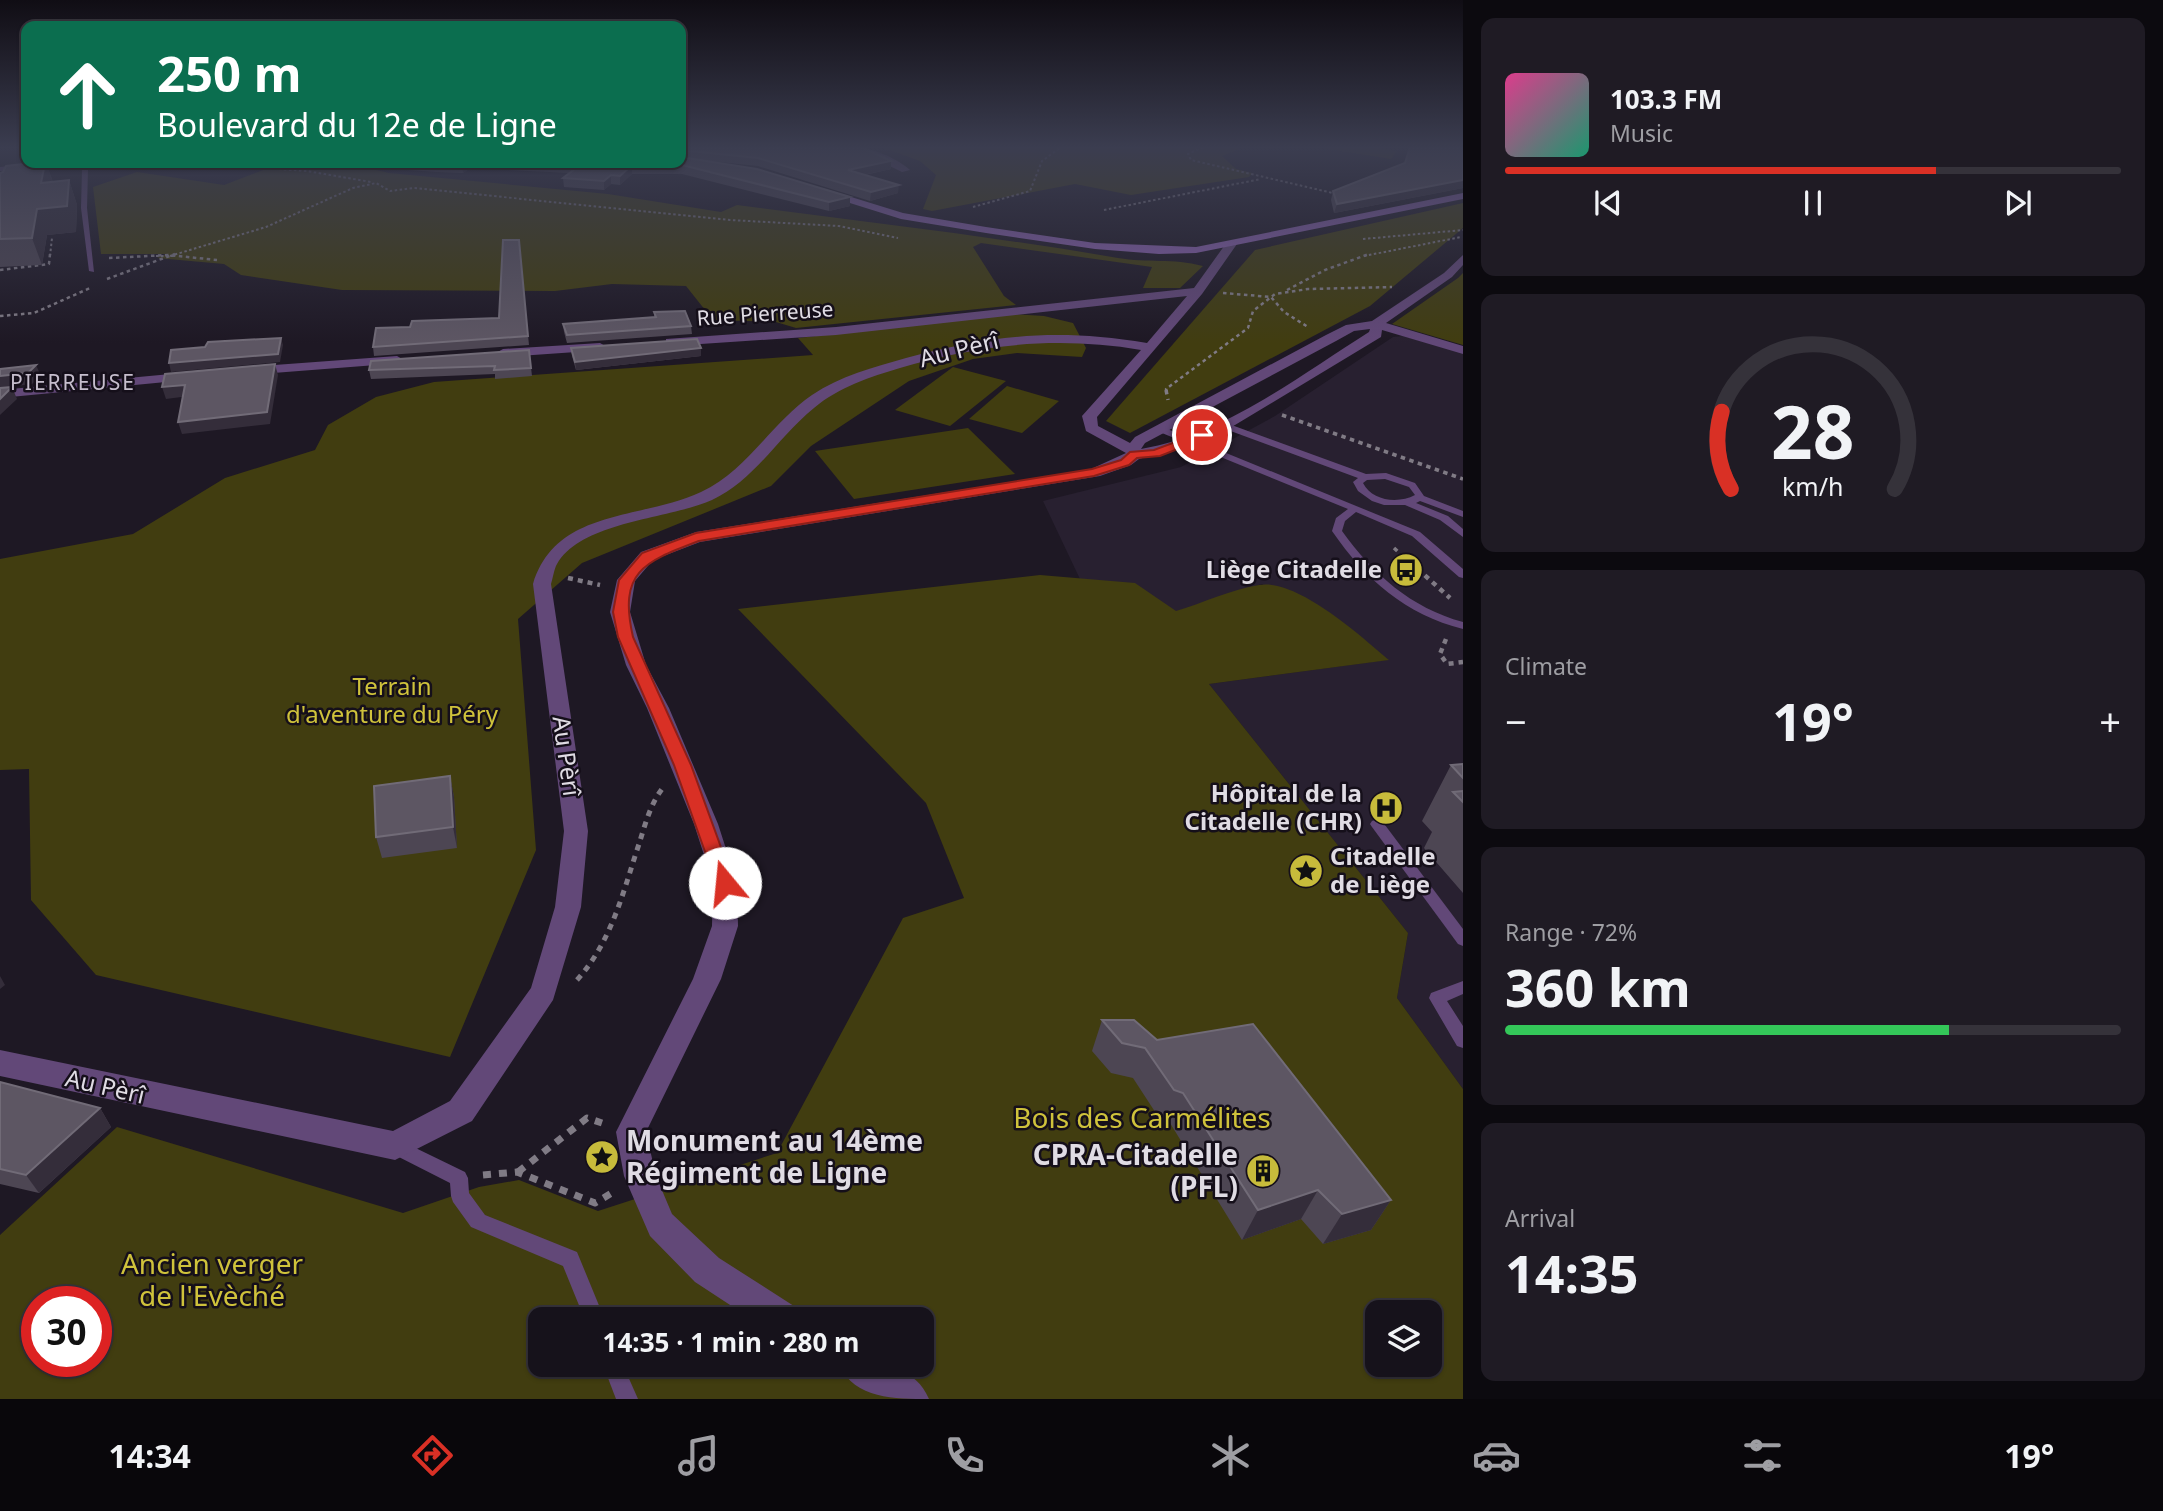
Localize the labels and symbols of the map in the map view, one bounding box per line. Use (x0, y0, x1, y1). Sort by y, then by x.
street label: Rue Pierreuse (696, 294, 834, 332)
street label: Au Pèrî (916, 322, 1003, 374)
district label: PIERREUSE (10, 368, 136, 396)
pin (1172, 405, 1232, 465)
bus stop icon: Liège Citadelle (1387, 551, 1425, 589)
place label: Liège Citadelle (1206, 552, 1382, 585)
park label: Terrain d'aventure du Péry (286, 669, 499, 730)
street label: Au Pèrî (546, 714, 590, 800)
place label: Hôpital de la Citadelle (CHR) (1184, 776, 1362, 837)
hospital icon: Hôpital de la Citadelle (CHR) (1367, 789, 1405, 827)
place label: Citadelle de Liège (1330, 839, 1436, 900)
position arrow (688, 846, 762, 920)
place icon: Citadelle de Liège (1287, 852, 1325, 890)
street label: Au Pèrî (62, 1060, 150, 1111)
park label: Bois des Carmélites (1013, 1098, 1271, 1136)
place label: Monument au 14ème Régiment de Ligne (626, 1121, 923, 1191)
place label: CPRA-Citadelle (PFL) (1033, 1135, 1238, 1205)
place icon: Monument au 14ème Régiment de Ligne (583, 1138, 621, 1176)
building icon: CPRA-Citadelle (PFL) (1244, 1152, 1282, 1190)
park label: Ancien verger de l'Evèché (121, 1244, 303, 1314)
speed limit sign: 30 (21, 1286, 112, 1377)

